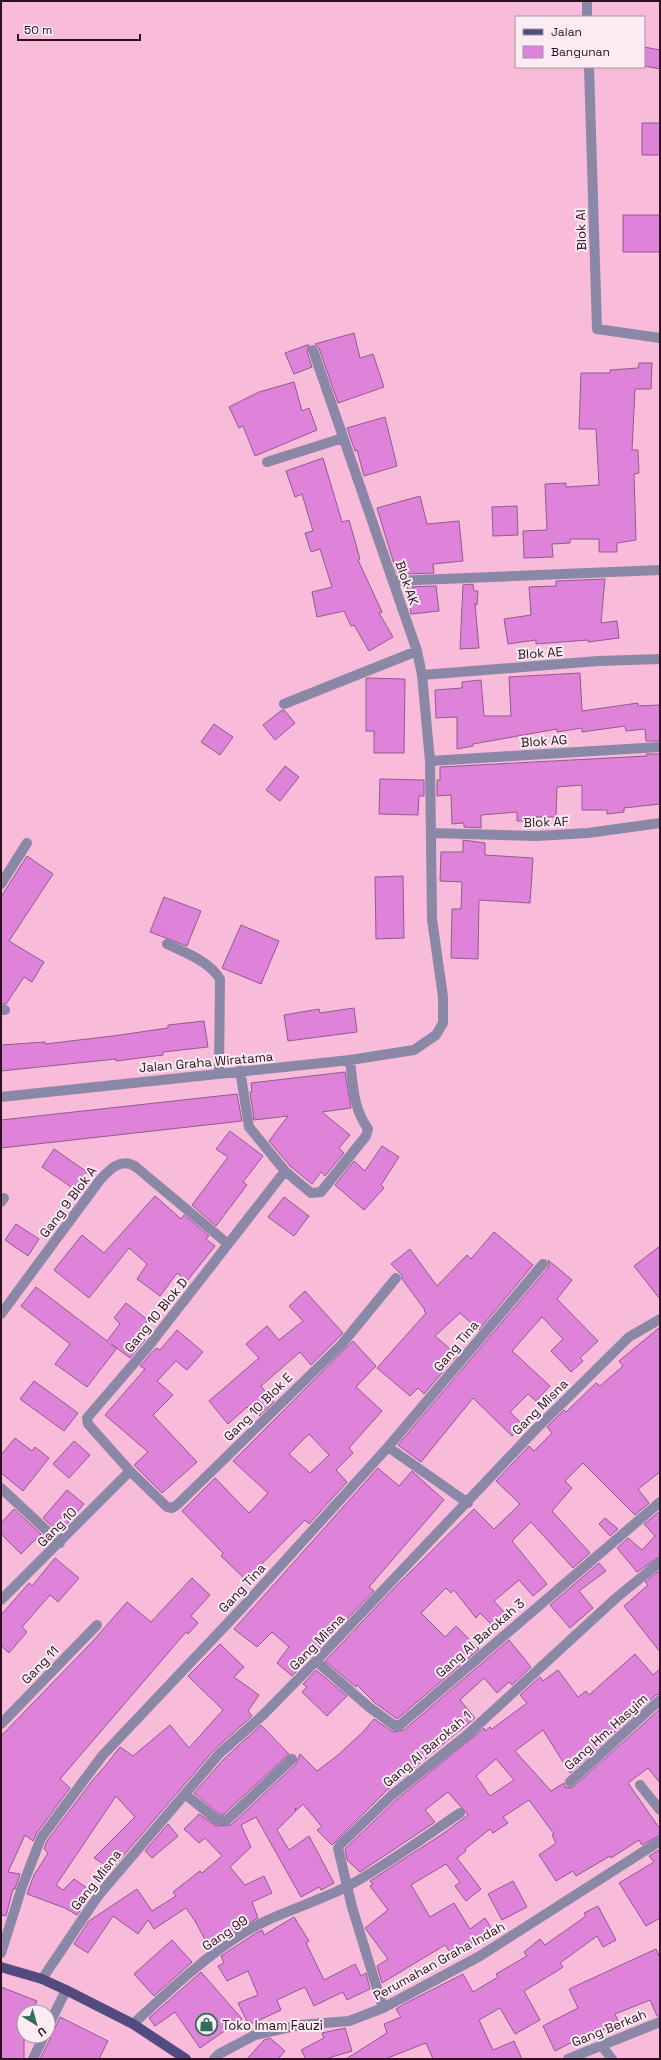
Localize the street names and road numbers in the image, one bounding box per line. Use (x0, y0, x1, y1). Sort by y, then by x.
street label: Blok AI (572, 209, 590, 251)
street label: Blok AK (391, 558, 423, 608)
street label: Blok AE (517, 643, 563, 663)
street label: Blok AG (520, 731, 568, 751)
street label: Blok AF (523, 813, 569, 831)
street label: Jalan Graha Wiratama (138, 1048, 274, 1076)
street label: Gang 9 Blok A (36, 1163, 100, 1241)
street label: Gang 10 Blok D (121, 1274, 191, 1356)
street label: Gang Tina (430, 1317, 483, 1375)
street label: Gang 10 Blok E (220, 1369, 296, 1445)
street label: Gang Misna (508, 1375, 572, 1439)
street label: Gang 10 (33, 1503, 81, 1551)
street label: Gang Tina (215, 1559, 270, 1616)
street label: Gang Al Barokah 3 (432, 1595, 528, 1681)
street label: Gang Misna (286, 1610, 349, 1674)
street label: Gang 11 (18, 1642, 62, 1688)
street label: Gang Hm. Hasyim (561, 1690, 651, 1774)
street label: Gang Al Barokah 1 (379, 1707, 475, 1791)
street label: Gang Misna (67, 1846, 125, 1914)
street label: Gang 99 (199, 1911, 251, 1954)
street label: Perumahan Graha Indah (370, 1918, 508, 2004)
street label: Gang Berkah (569, 2005, 649, 2051)

